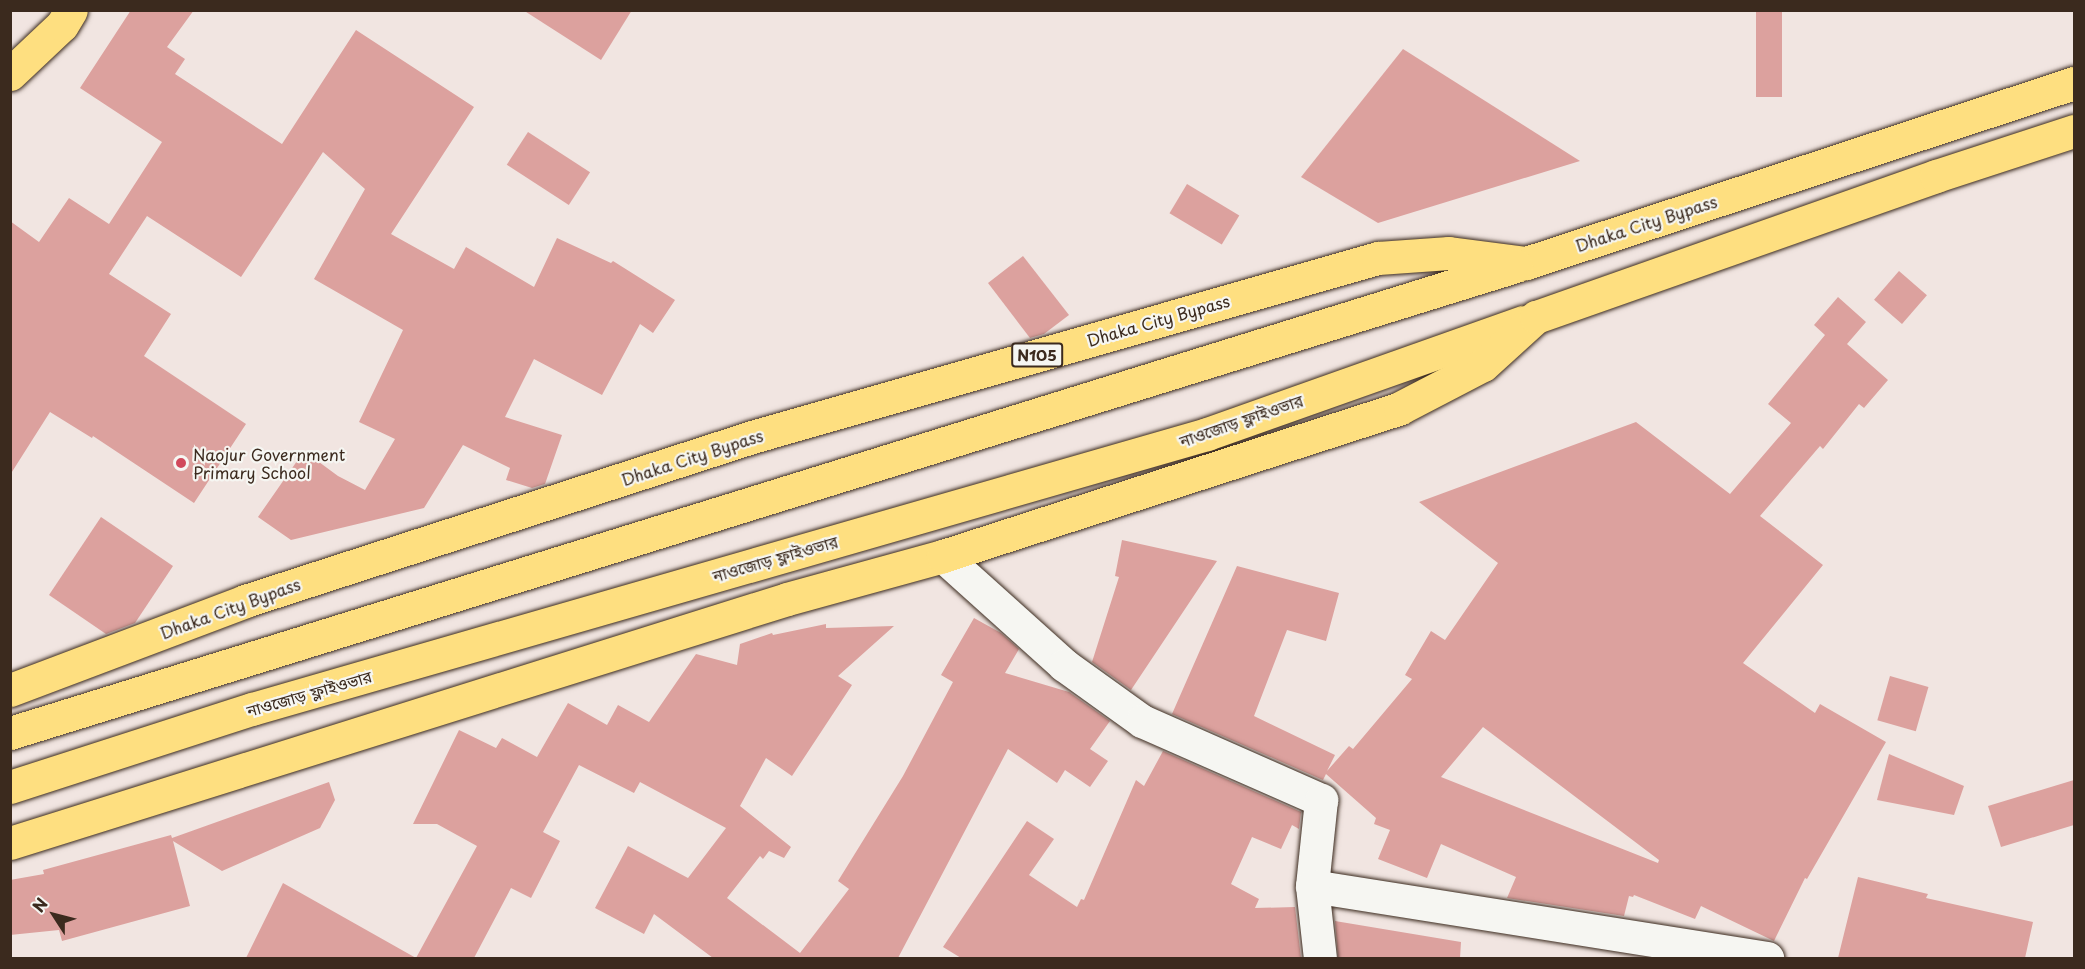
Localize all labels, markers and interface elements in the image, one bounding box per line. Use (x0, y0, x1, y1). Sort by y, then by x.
street label: Dhaka City Bypass (1572, 191, 1720, 255)
street label: Dhaka City Bypass (1084, 290, 1232, 350)
road number: N105 (1010, 343, 1064, 367)
street label: নাওজোড় ফ্লাইওভার (1177, 390, 1305, 450)
street label: Dhaka City Bypass (618, 425, 766, 489)
place label: Naojur Government Primary School (193, 444, 346, 482)
marker: Naojur Government Primary School (174, 456, 188, 470)
street label: নাওজোড় ফ্লাইওভার (710, 531, 840, 585)
street label: Dhaka City Bypass (157, 574, 303, 642)
street label: নাওজোড় ফ্লাইওভার (244, 666, 374, 720)
north arrow (24, 885, 84, 945)
text: N (26, 892, 53, 917)

